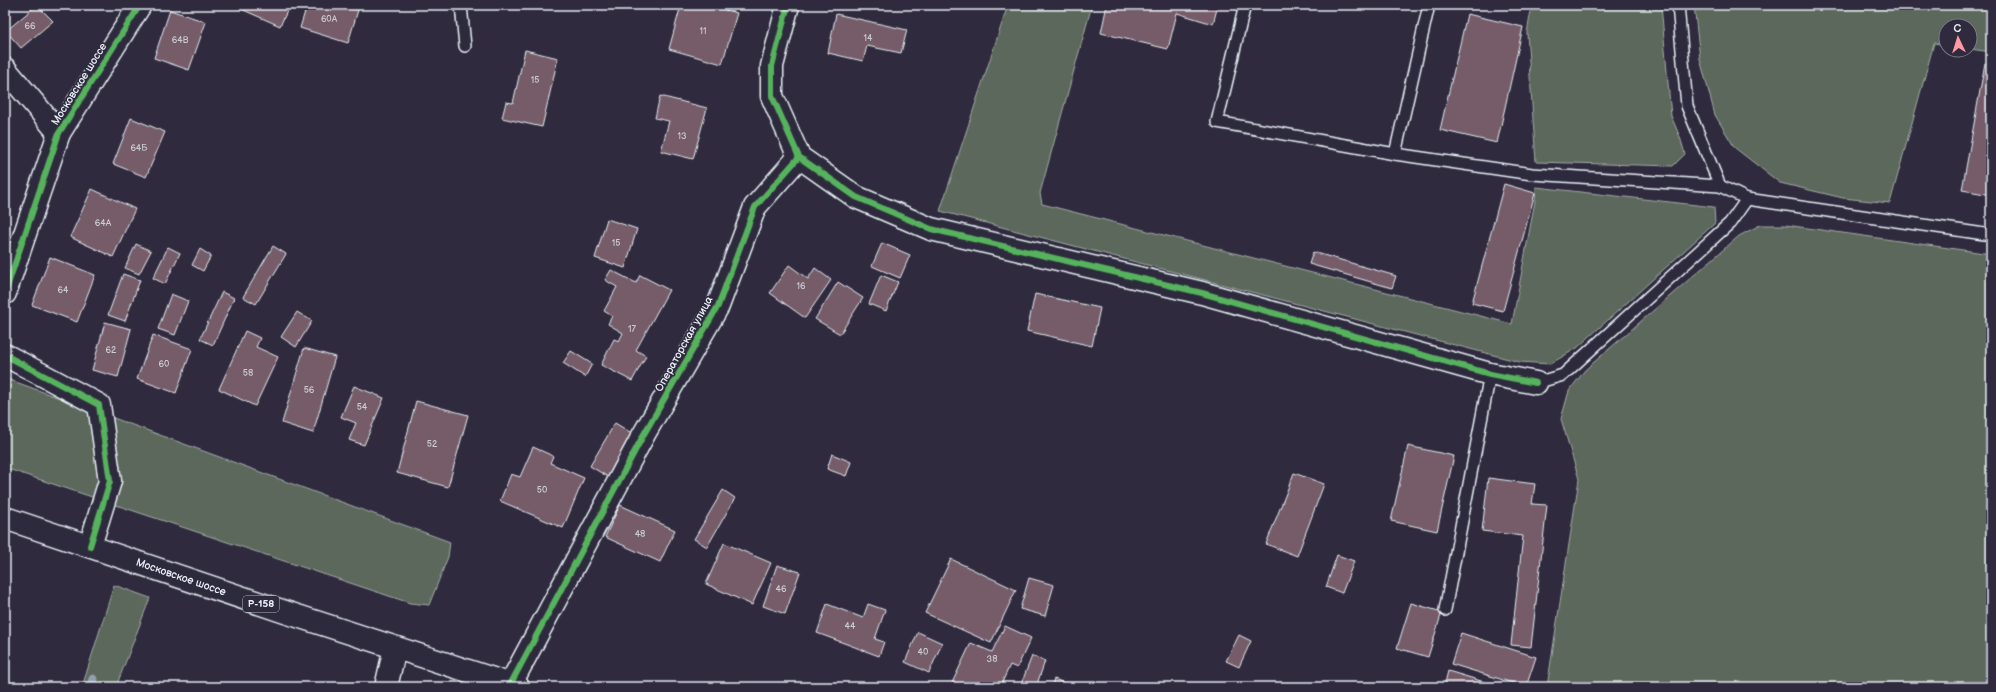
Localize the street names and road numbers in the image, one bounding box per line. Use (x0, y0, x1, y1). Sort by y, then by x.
street label: Московское шоссе (48, 40, 110, 128)
street label: Операторская улица (652, 294, 716, 394)
street label: Московское шоссе (134, 555, 228, 599)
road number: Р-158 (243, 596, 279, 612)

